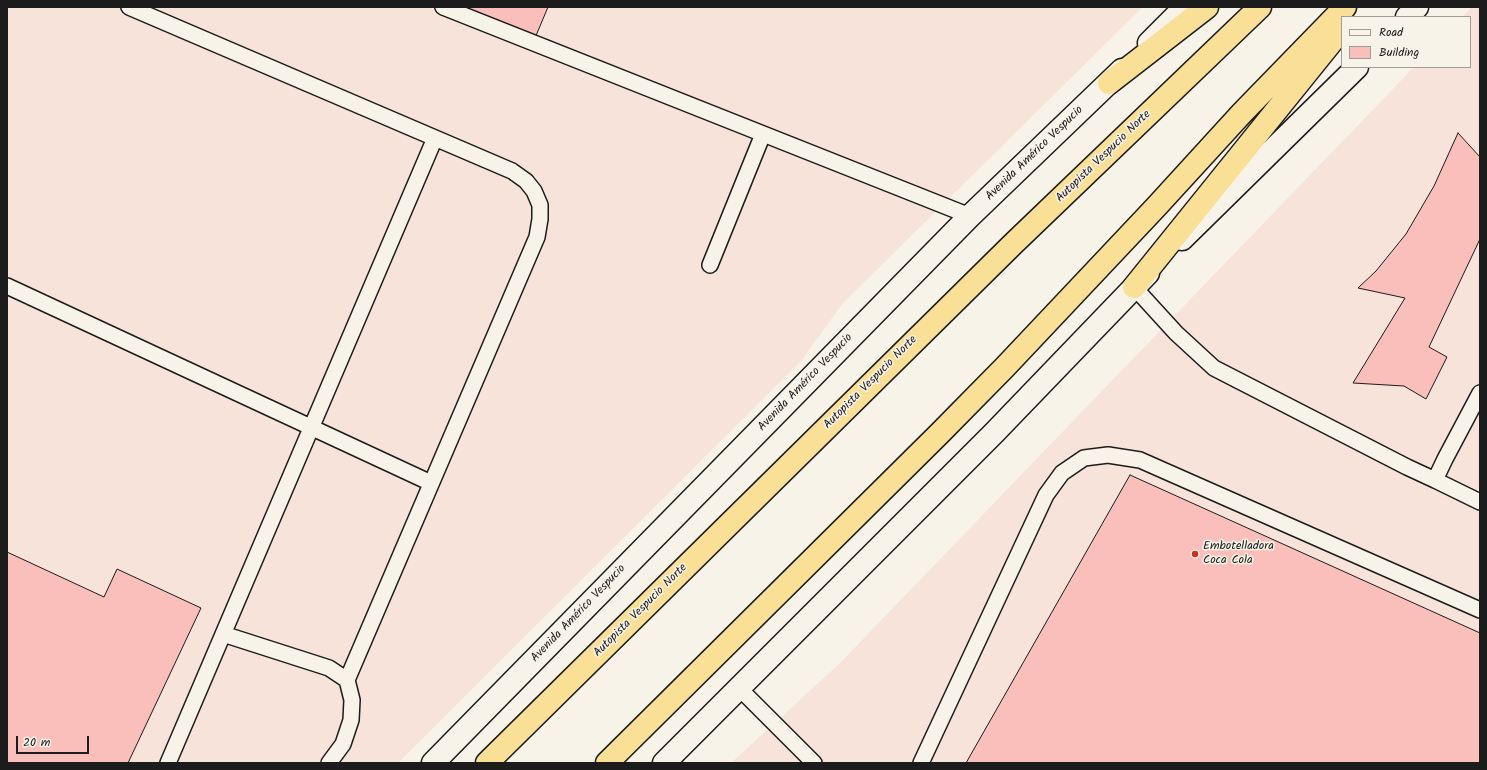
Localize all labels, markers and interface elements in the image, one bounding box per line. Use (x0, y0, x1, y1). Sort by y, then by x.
legend (1341, 16, 1471, 68)
text: Road (1379, 23, 1403, 42)
text: Building (1379, 43, 1419, 62)
street label: Avenida Américo Vespucio (983, 104, 1087, 204)
street label: Autopista Vespucio Norte (1054, 108, 1154, 206)
street label: Avenida Américo Vespucio (756, 331, 856, 435)
street label: Autopista Vespucio Norte (821, 333, 921, 433)
place label: Embotelladora Coca Cola (1203, 540, 1274, 568)
marker: Embotelladora Coca Cola (1190, 549, 1200, 559)
street label: Autopista Vespucio Norte (591, 561, 691, 661)
street label: Avenida Américo Vespucio (529, 562, 629, 666)
scale bar (18, 728, 91, 754)
text: 20 m (23, 733, 50, 752)

